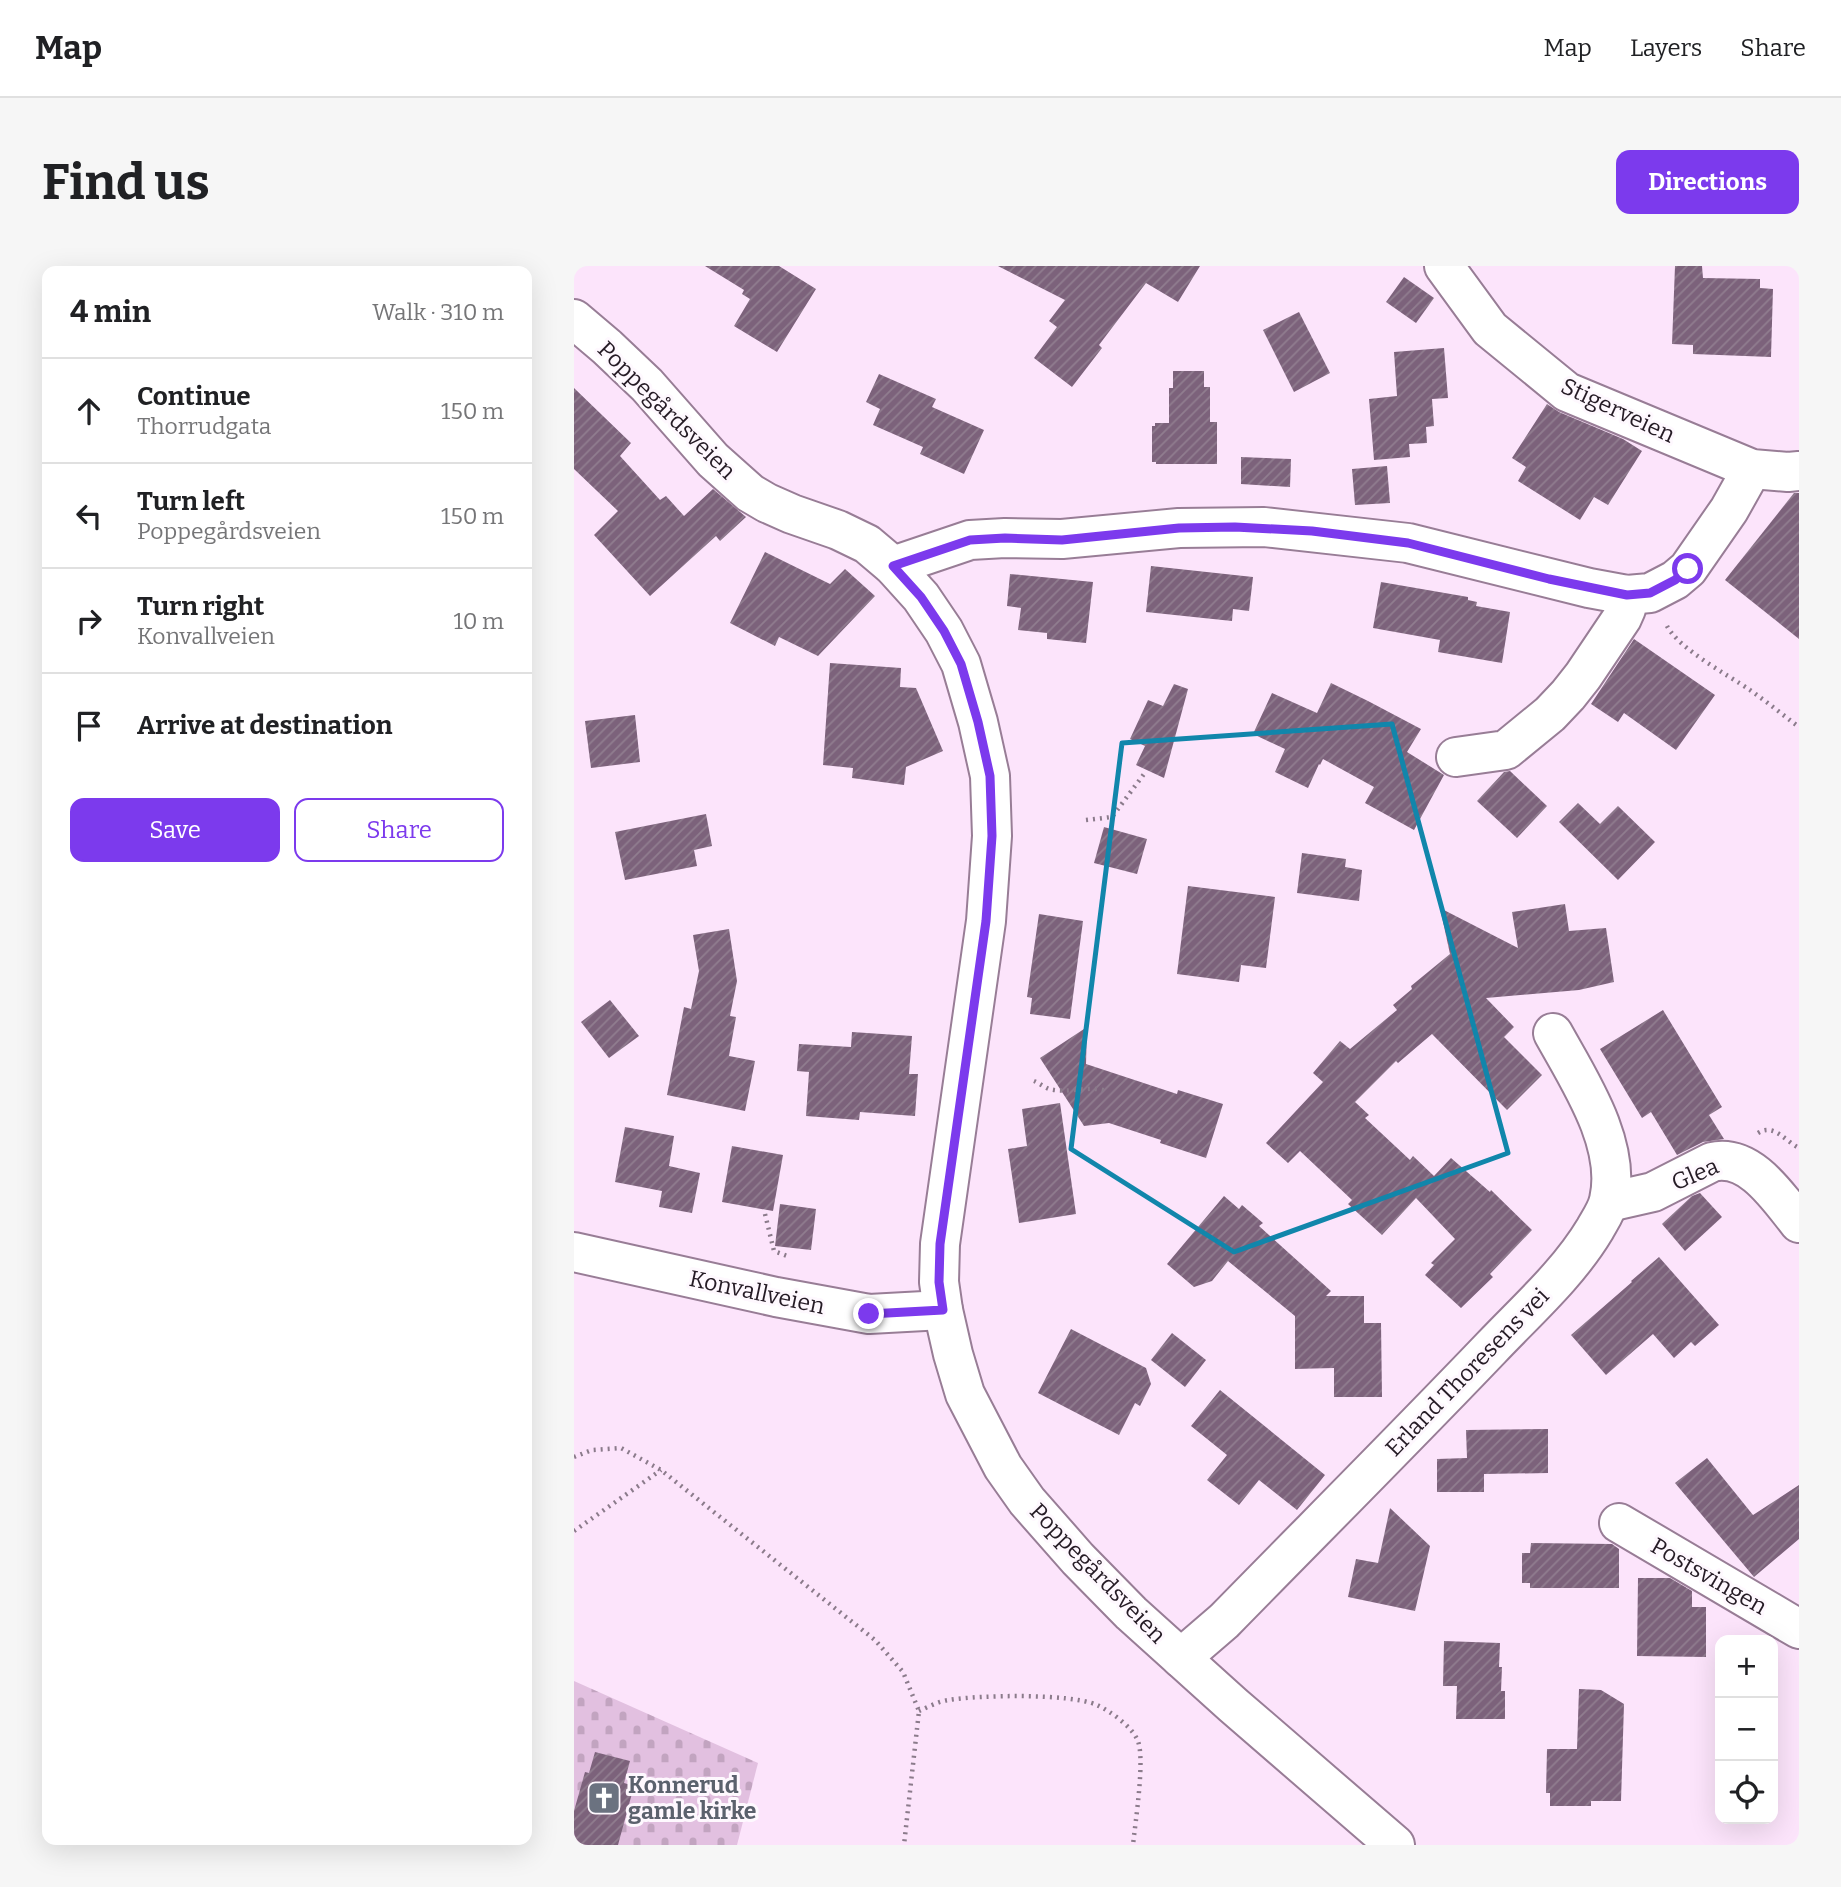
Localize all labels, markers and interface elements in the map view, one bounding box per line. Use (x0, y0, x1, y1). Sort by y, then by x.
text: Map (35, 28, 102, 68)
text: Map (1544, 34, 1592, 62)
text: Layers (1630, 34, 1702, 62)
text: Share (1740, 34, 1806, 62)
button: Directions (1616, 150, 1799, 214)
text: Find us (42, 153, 210, 212)
text: 4 min (70, 294, 151, 330)
text: Walk · 310 m (372, 298, 504, 326)
street label: Poppegårdsveien (592, 335, 742, 485)
street label: Stigerveien (1557, 371, 1680, 449)
text: Continue (137, 381, 251, 412)
icon: ahead (70, 392, 108, 430)
text: 150 m (441, 397, 504, 425)
text: Thorrudgata (137, 412, 271, 440)
text: Turn left (137, 486, 245, 517)
icon: left (70, 497, 108, 535)
text: 150 m (441, 502, 504, 530)
text: Poppegårdsveien (137, 517, 321, 545)
route start (1672, 553, 1703, 584)
text: Turn right (137, 591, 264, 622)
icon: right (70, 602, 108, 640)
text: 10 m (453, 607, 504, 635)
text: Konvallveien (137, 622, 275, 650)
icon: arrive (70, 707, 108, 745)
text: Arrive at destination (137, 710, 392, 741)
button: Save (70, 798, 280, 862)
button: Share (294, 798, 504, 862)
street label: Glea (1667, 1151, 1723, 1196)
street label: Konvallveien (687, 1264, 828, 1320)
street label: Erland Thoresens vei (1379, 1282, 1555, 1462)
route end (853, 1298, 884, 1329)
street label: Poppegårdsveien (1024, 1497, 1172, 1649)
street label: Postsvingen (1646, 1532, 1772, 1621)
map controls (1715, 1635, 1778, 1824)
button: + (1715, 1635, 1778, 1698)
button: − (1715, 1698, 1778, 1761)
button: locate (1715, 1761, 1778, 1824)
place label: Konnerud gamle kirke (628, 1771, 756, 1825)
church icon: Konnerud gamle kirke (585, 1779, 623, 1817)

